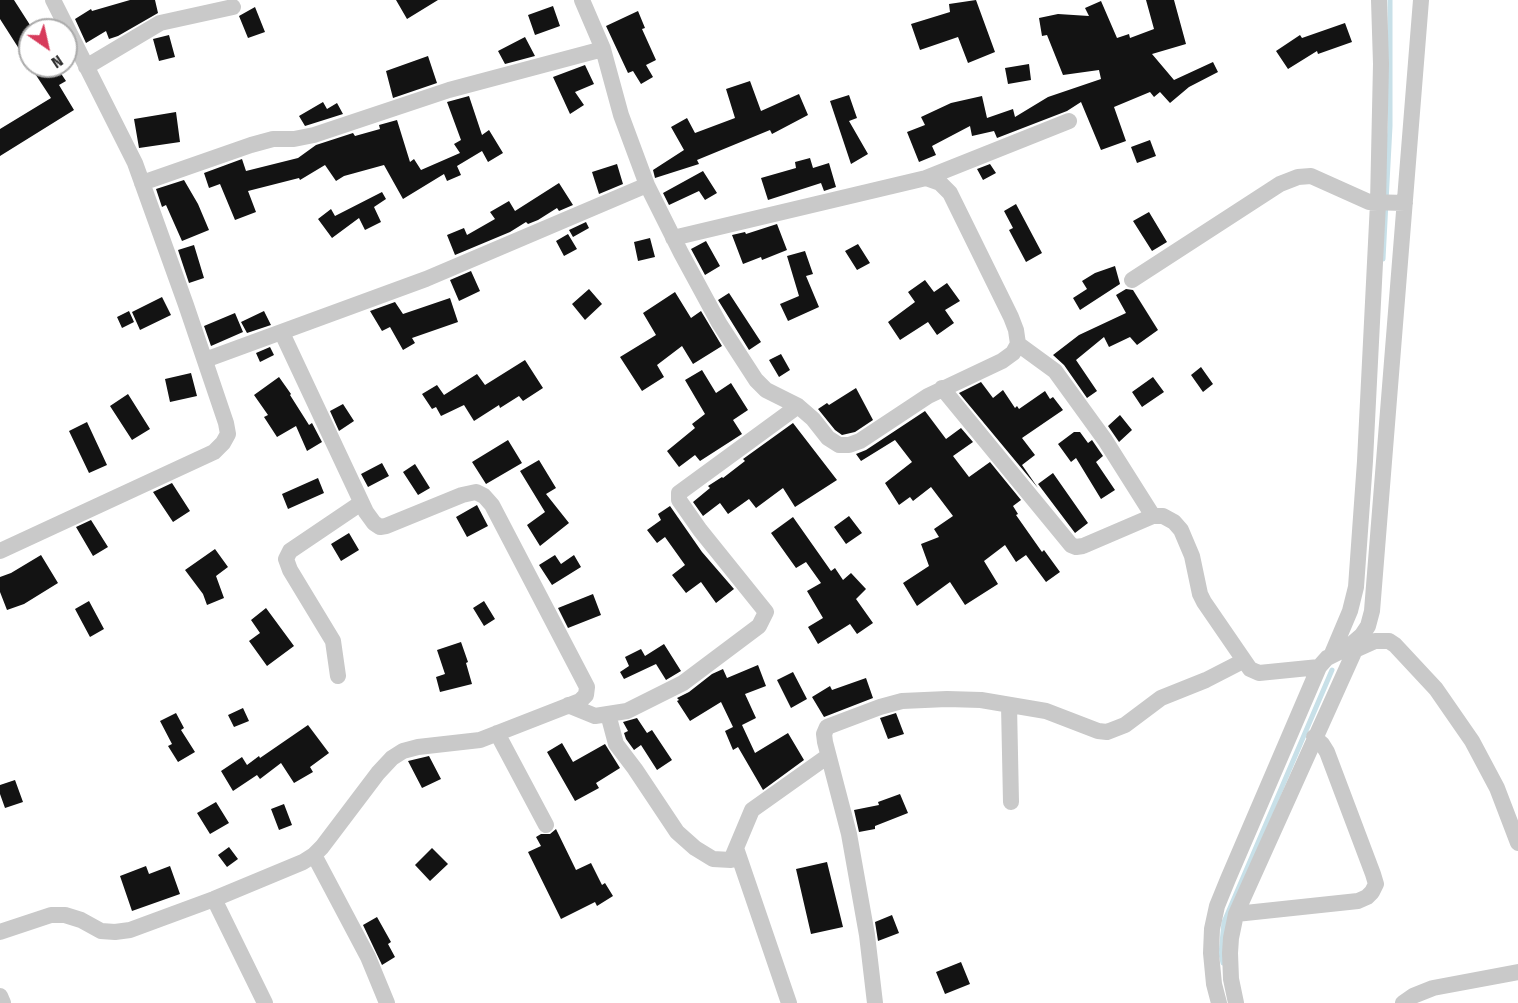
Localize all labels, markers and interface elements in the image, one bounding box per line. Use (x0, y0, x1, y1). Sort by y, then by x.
north arrow (18, 18, 78, 78)
text: N (48, 51, 67, 72)

